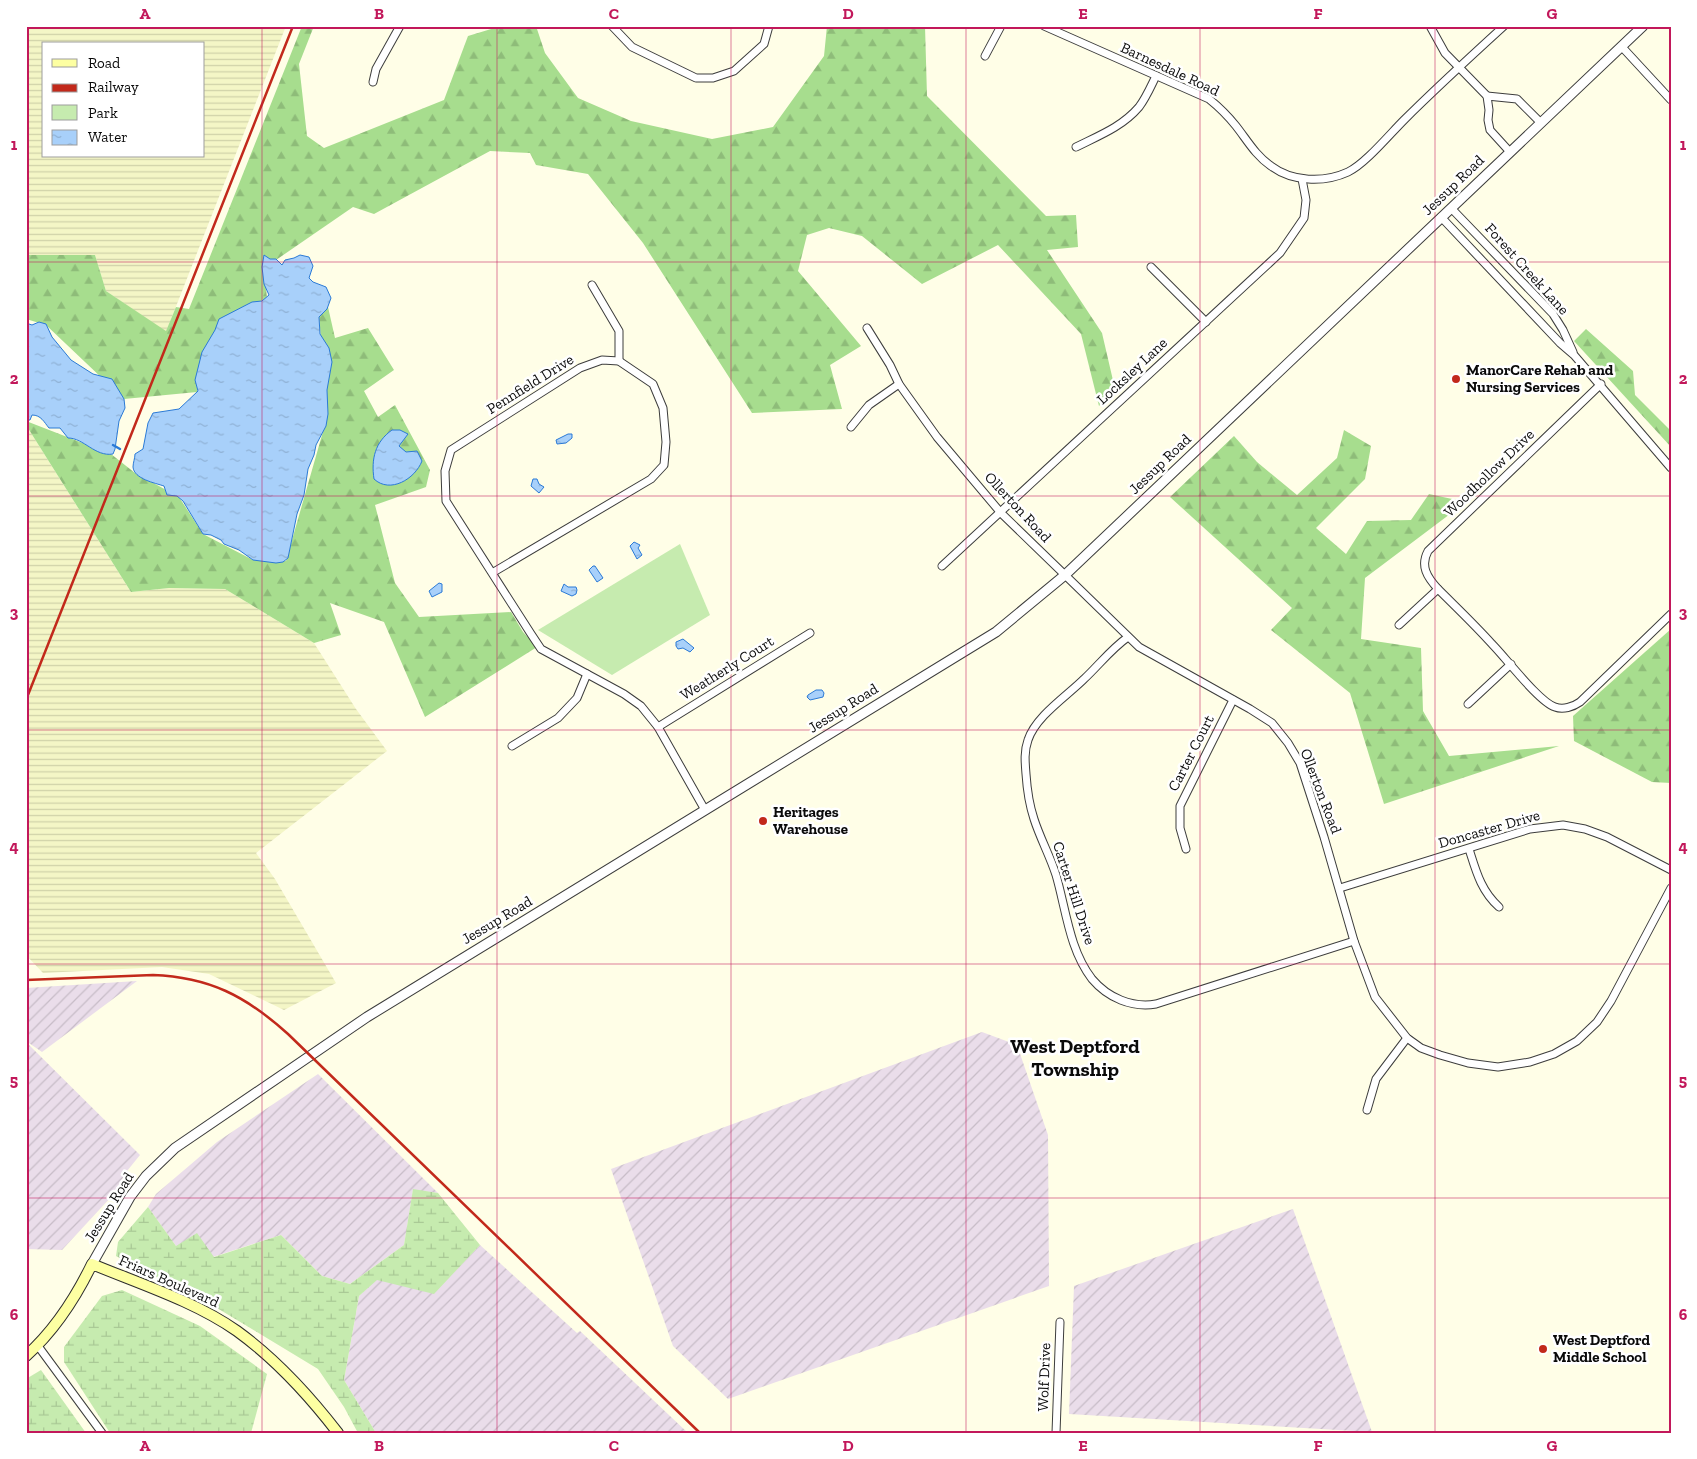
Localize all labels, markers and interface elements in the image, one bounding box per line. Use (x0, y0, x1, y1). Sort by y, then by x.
text: A (140, 4, 151, 23)
text: B (374, 4, 384, 23)
text: C (609, 4, 619, 23)
text: D (842, 4, 854, 23)
text: E (1078, 4, 1088, 23)
text: F (1313, 4, 1323, 23)
text: G (1547, 4, 1558, 23)
street label: Barnesdale Road (1118, 38, 1223, 100)
legend (42, 42, 205, 158)
text: Road (88, 54, 121, 72)
text: Railway (88, 78, 139, 96)
text: Park (88, 104, 118, 122)
text: Water (88, 128, 128, 146)
text: 1 (11, 135, 18, 154)
text: 1 (1680, 135, 1687, 154)
street label: Jessup Road (1418, 151, 1488, 219)
street label: Forest Creek Lane (1481, 219, 1573, 319)
street label: Locksley Lane (1093, 334, 1171, 408)
street label: Pennfield Drive (483, 350, 577, 418)
place label: ManorCare Rehab and Nursing Services (1466, 361, 1614, 396)
text: 2 (10, 369, 19, 388)
text: 2 (1679, 369, 1688, 388)
marker: ManorCare Rehab and Nursing Services (1450, 373, 1462, 385)
street label: Woodhollow Drive (1440, 425, 1538, 521)
street label: Jessup Road (1125, 430, 1195, 498)
street label: Ollerton Road (981, 468, 1056, 546)
text: 3 (10, 603, 19, 622)
text: 3 (1679, 603, 1688, 622)
street label: Weatherly Court (677, 632, 778, 704)
street label: Jessup Road (805, 679, 882, 737)
street label: Carter Court (1164, 712, 1218, 794)
street label: Ollerton Road (1297, 746, 1346, 837)
place label: Heritages Warehouse (773, 803, 848, 838)
street label: Doncaster Drive (1436, 806, 1542, 852)
marker: Heritages Warehouse (757, 815, 769, 827)
text: 4 (9, 837, 19, 856)
text: 4 (1678, 837, 1688, 856)
street label: Carter Hill Drive (1049, 839, 1099, 947)
street label: Jessup Road (459, 892, 536, 948)
district label: West Deptford Township (1010, 1034, 1140, 1081)
text: 5 (10, 1071, 18, 1090)
text: 5 (1679, 1071, 1687, 1090)
street label: Jessup Road (80, 1168, 138, 1245)
street label: Friars Boulevard (116, 1251, 223, 1311)
text: 6 (10, 1305, 19, 1324)
text: 6 (1679, 1305, 1688, 1324)
place label: West Deptford Middle School (1553, 1331, 1651, 1366)
street label: Wolf Drive (1034, 1342, 1054, 1412)
marker: West Deptford Middle School (1537, 1343, 1549, 1355)
text: A (140, 1436, 151, 1455)
text: B (374, 1436, 384, 1455)
text: C (609, 1436, 619, 1455)
text: D (842, 1436, 854, 1455)
text: E (1078, 1436, 1088, 1455)
text: F (1313, 1436, 1323, 1455)
text: G (1547, 1436, 1558, 1455)

